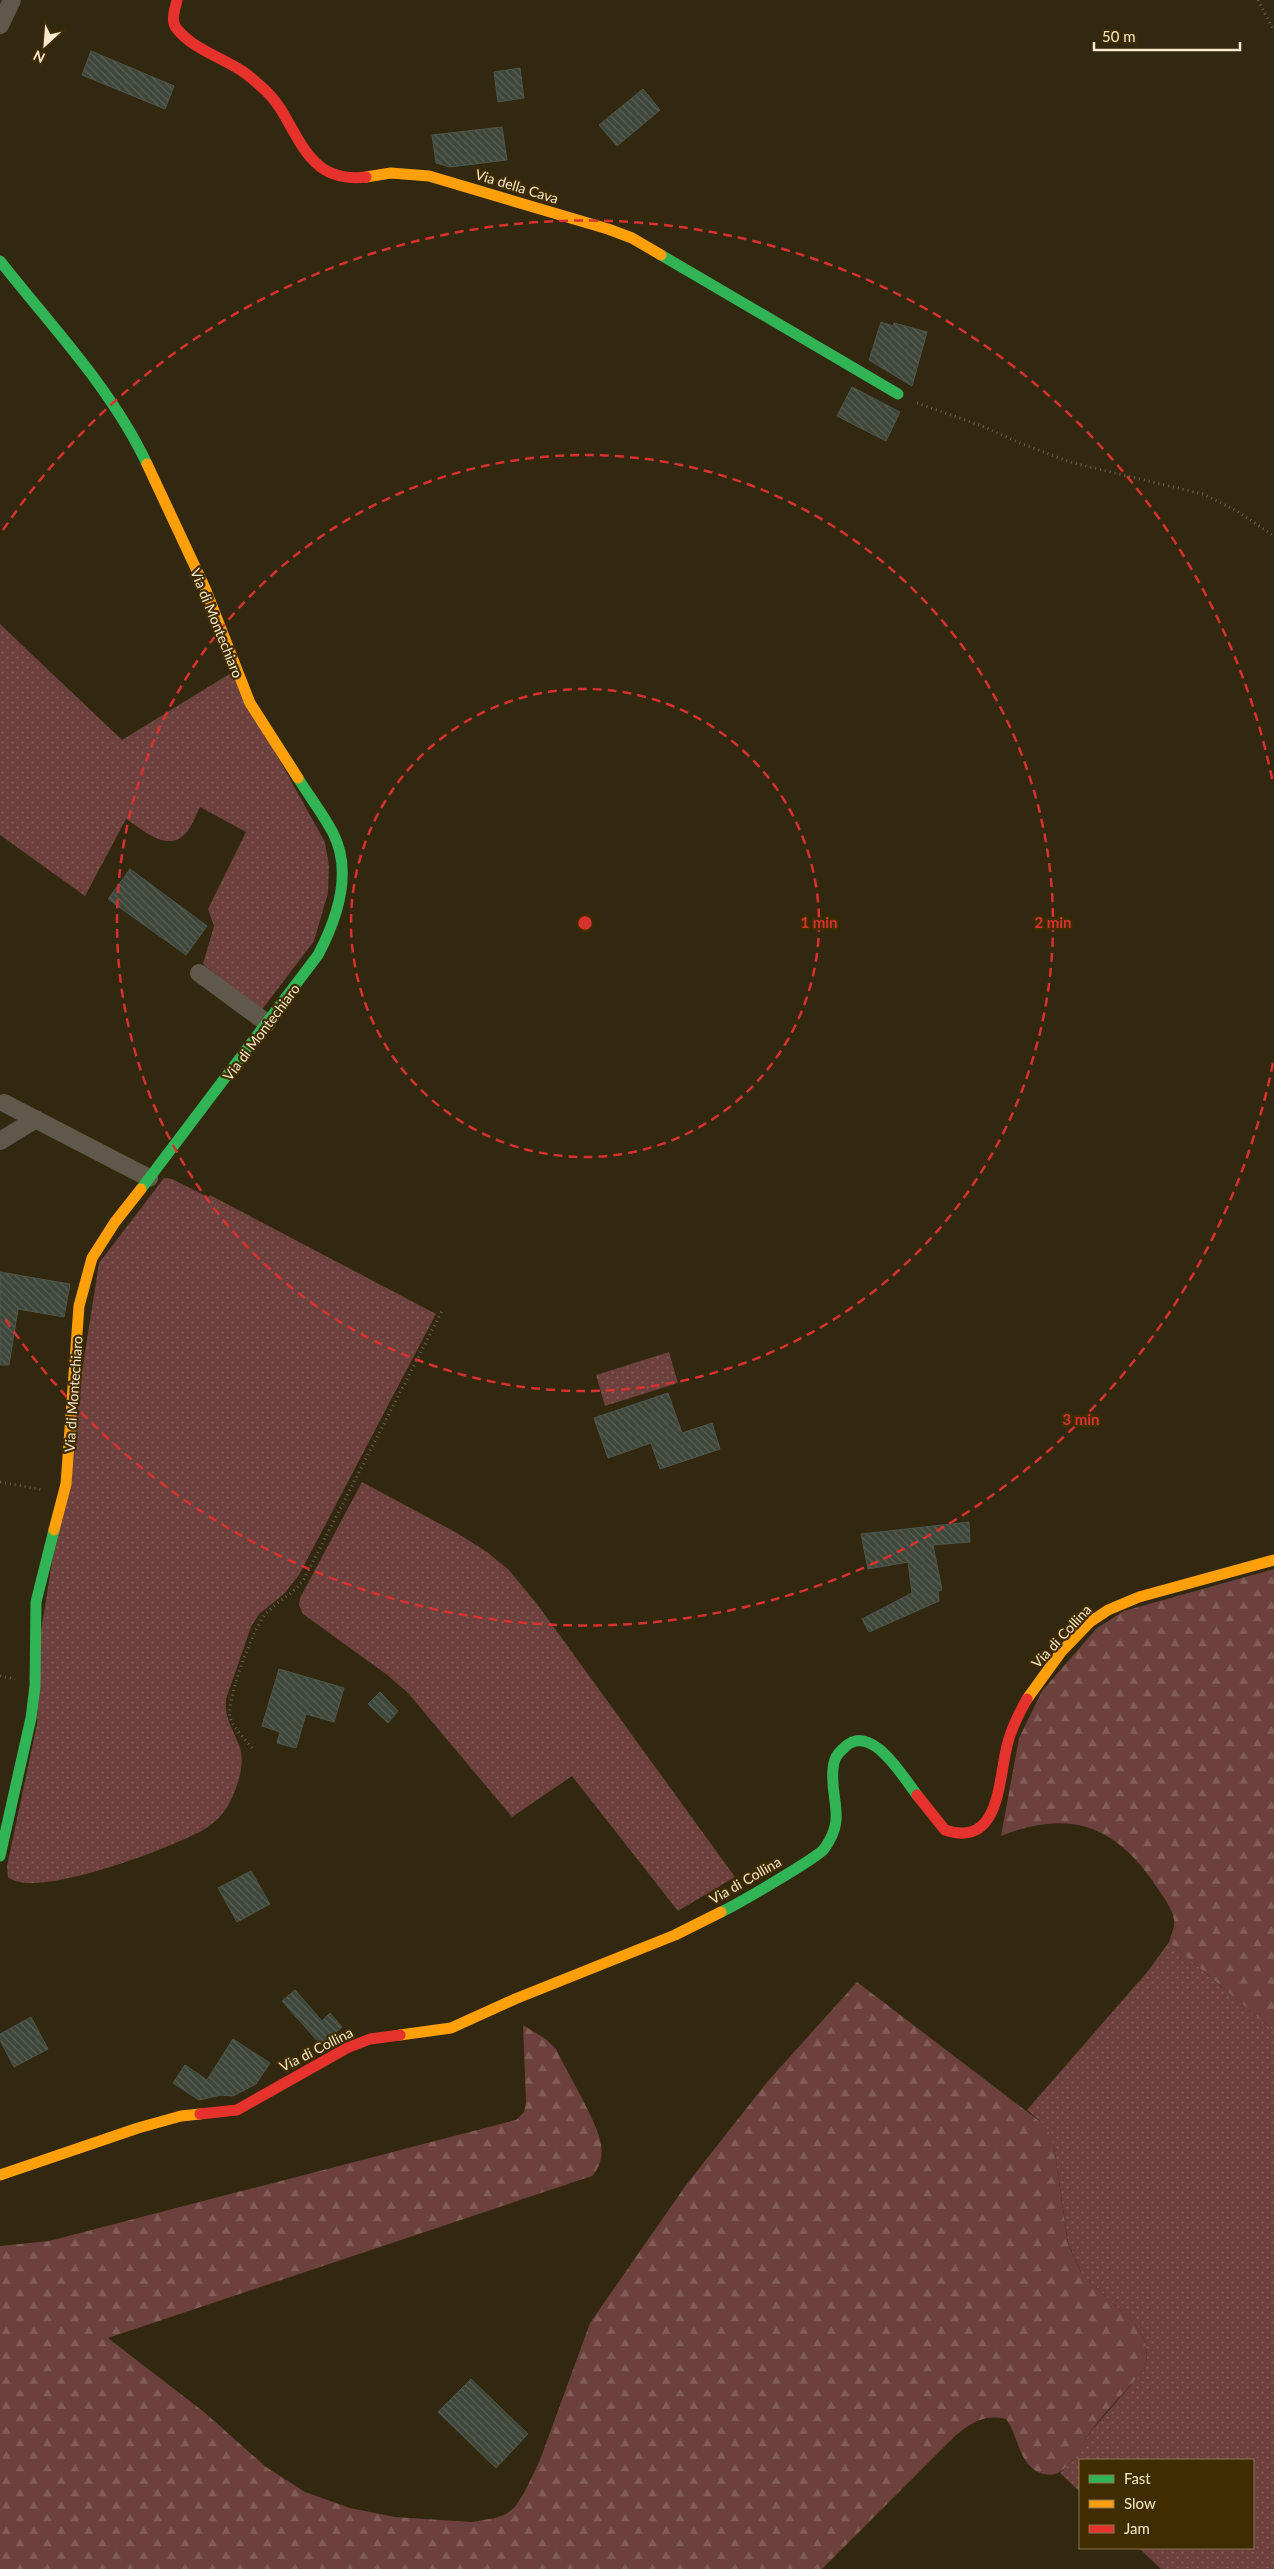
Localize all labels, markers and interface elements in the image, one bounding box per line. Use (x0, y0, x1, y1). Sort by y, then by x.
north arrow (20, 20, 70, 70)
scale bar (1094, 20, 1240, 52)
text: 50 m (1102, 27, 1136, 45)
text: N (31, 47, 48, 67)
street label: Via della Cava (473, 165, 561, 207)
street label: Via di Montechiaro (187, 566, 247, 680)
text: 1 min (800, 913, 838, 931)
text: 2 min (1034, 913, 1072, 931)
centre of rings (576, 914, 594, 932)
street label: Via di Montechiaro (219, 980, 303, 1084)
street label: Via di Montechiaro (60, 1335, 86, 1453)
text: 3 min (1062, 1410, 1100, 1428)
street label: Via di Collina (1027, 1601, 1095, 1671)
street label: Via di Collina (706, 1853, 784, 1907)
street label: Via di Collina (276, 2023, 356, 2075)
legend (1079, 2459, 1254, 2549)
text: Fast (1124, 2469, 1151, 2487)
text: Slow (1124, 2494, 1156, 2512)
text: Jam (1124, 2519, 1150, 2537)

